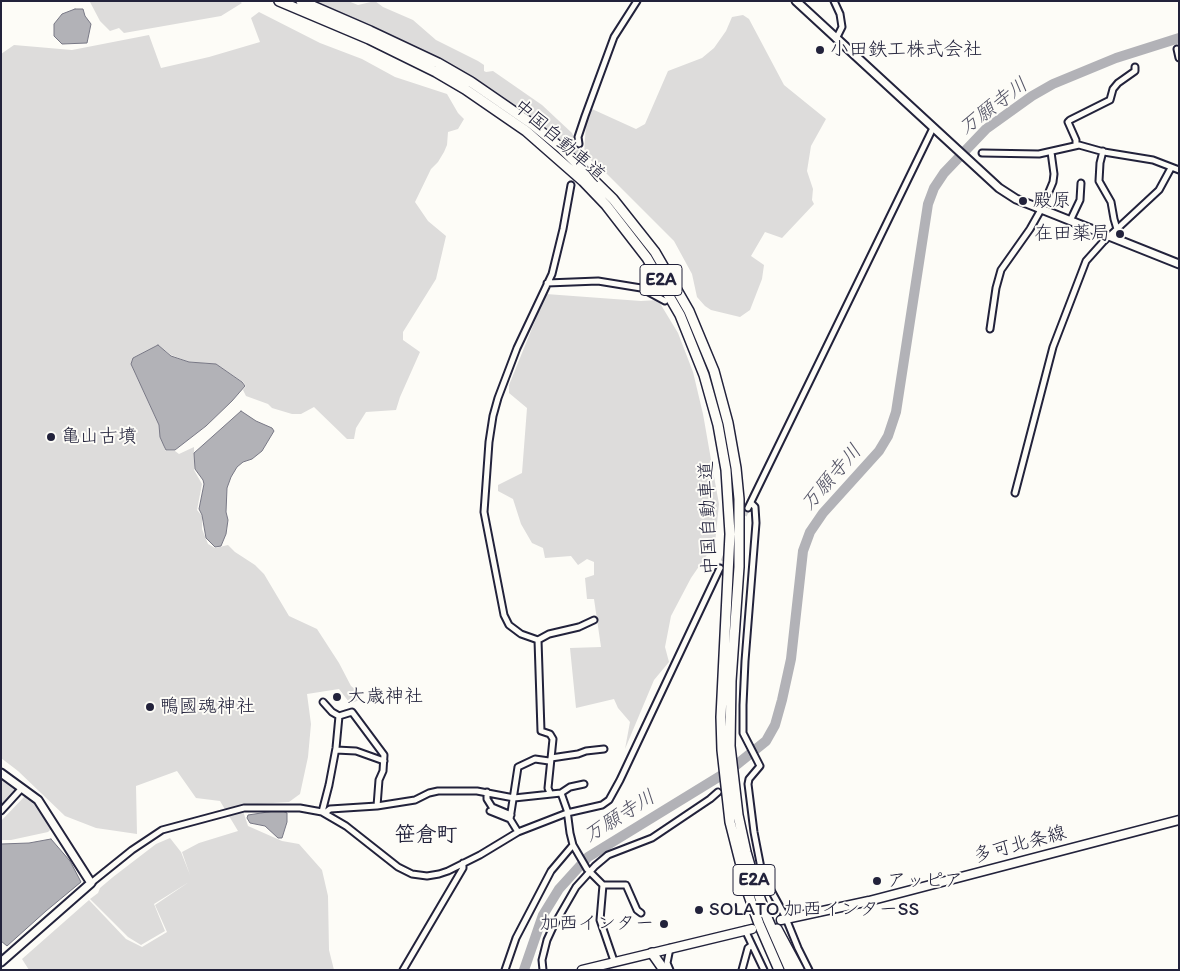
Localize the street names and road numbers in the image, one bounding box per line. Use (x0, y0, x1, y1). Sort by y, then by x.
street label: 中国自動車道 (509, 95, 609, 187)
road number: E2A (640, 264, 682, 296)
street label: 中国自動車道 (696, 461, 722, 575)
street label: 多可北条線 (971, 822, 1069, 868)
road number: E2A (733, 864, 775, 896)

